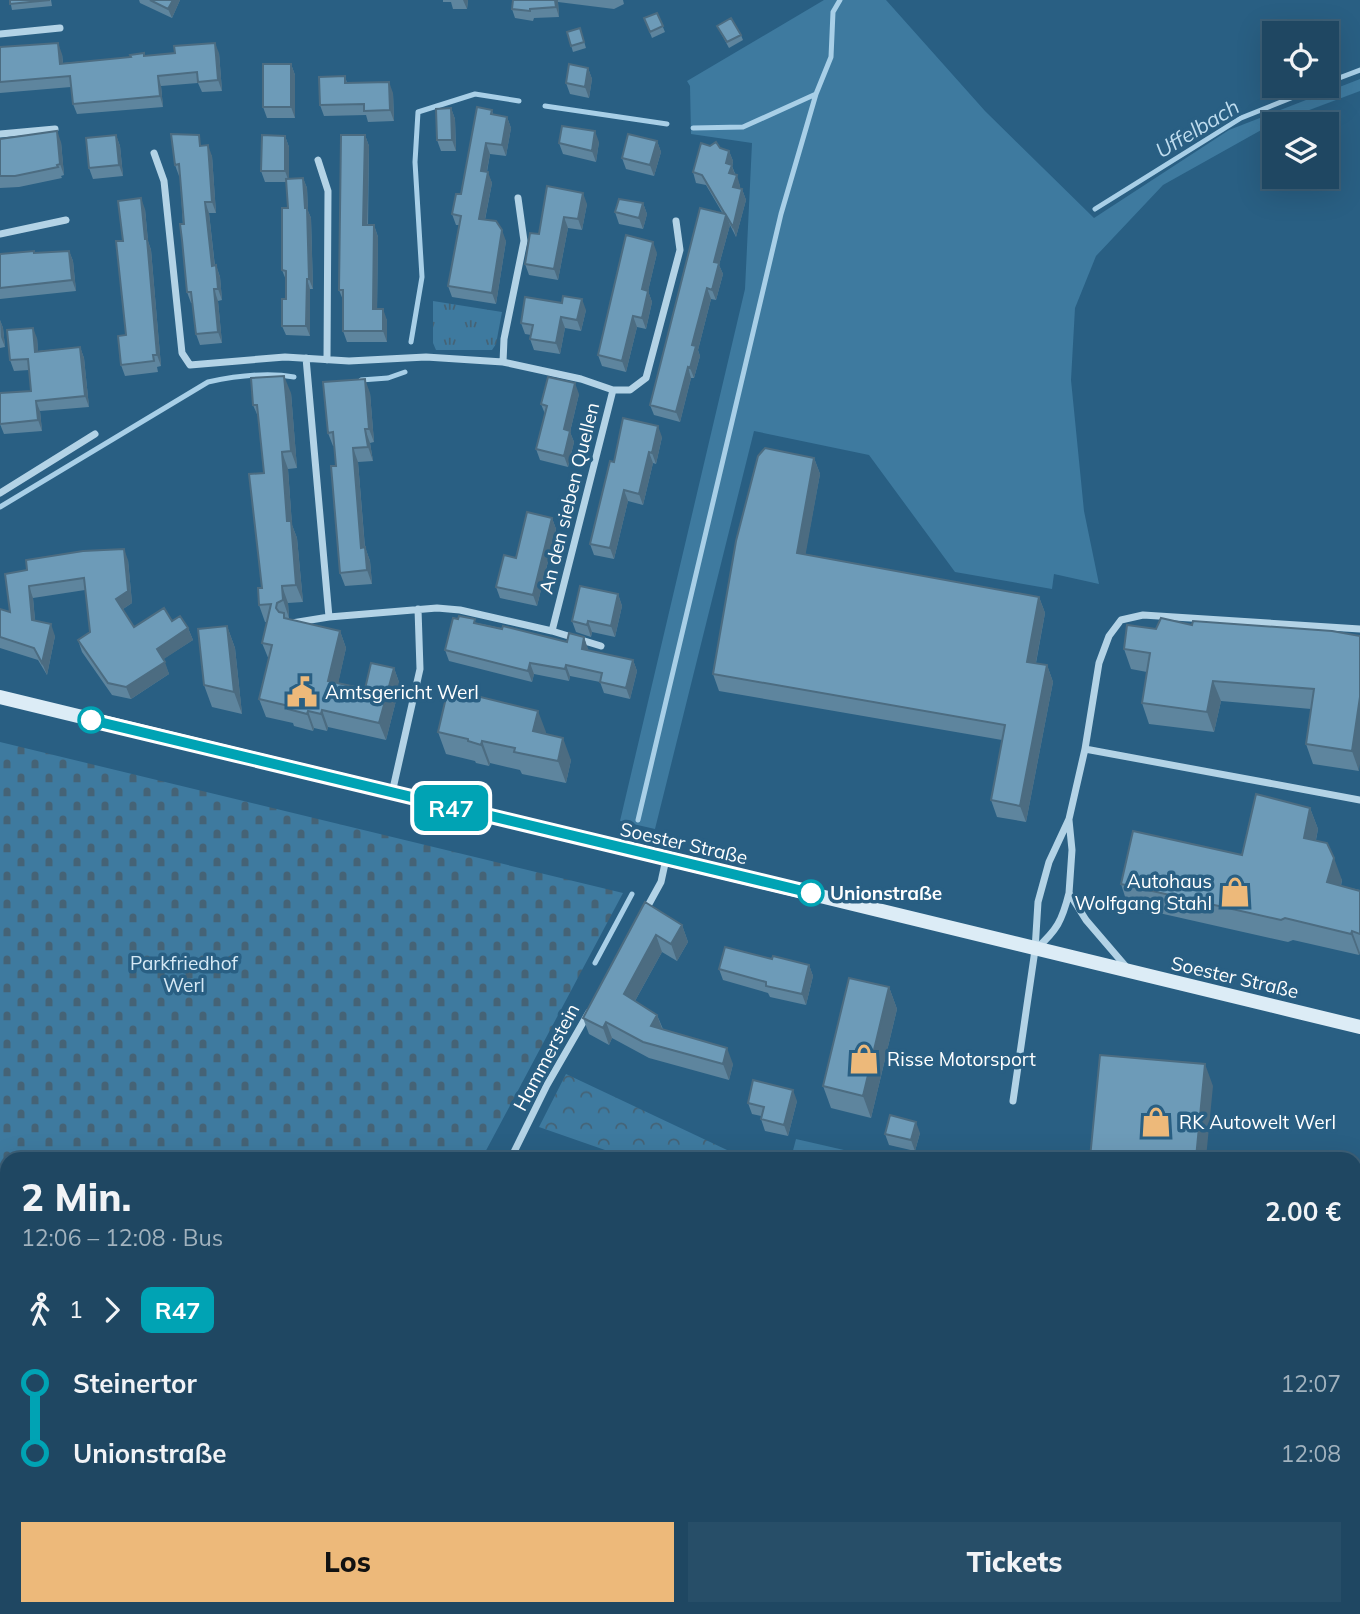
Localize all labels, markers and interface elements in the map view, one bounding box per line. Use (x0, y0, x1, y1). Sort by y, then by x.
map controls (1262, 21, 1339, 189)
button: locate (1262, 21, 1339, 98)
water label: Uffelbach (1150, 93, 1244, 163)
button: layers (1262, 112, 1339, 189)
street label: An den sieben Quellen (534, 400, 604, 596)
public building icon: Amtsgericht Werl (285, 675, 319, 709)
place label: Amtsgericht Werl (325, 680, 479, 704)
unlabelled marker (78, 707, 104, 733)
line badge: R47 (411, 785, 491, 831)
text: R47 (428, 793, 474, 823)
street label: Soester Straße (618, 817, 750, 869)
place label: Autohaus Wolfgang Stahl (1075, 869, 1212, 915)
shop icon: Autohaus Wolfgang Stahl (1218, 875, 1252, 909)
marker: Unionstraße (798, 880, 824, 906)
place label: Unionstraße (830, 881, 942, 905)
park label: Parkfriedhof Werl (130, 951, 239, 997)
street label: Soester Straße (1169, 951, 1301, 1003)
street label: Hammerstein (508, 999, 584, 1115)
shop icon: Risse Motorsport (847, 1042, 881, 1076)
place label: Risse Motorsport (887, 1047, 1036, 1071)
shop icon: RK Autowelt Werl (1139, 1105, 1173, 1139)
place label: RK Autowelt Werl (1179, 1110, 1336, 1134)
text: 2 Min. (21, 1173, 131, 1221)
text: 2.00 € (1265, 1195, 1341, 1228)
text: 12:06 – 12:08 · Bus (21, 1223, 223, 1252)
icon: walk (21, 1291, 59, 1329)
icon: forward (93, 1291, 131, 1329)
text: 1 (69, 1295, 83, 1324)
text: R47 (155, 1295, 200, 1325)
text: Steinertor (73, 1367, 197, 1400)
text: 12:07 (1281, 1369, 1341, 1398)
text: Unionstraße (73, 1437, 227, 1470)
text: 12:08 (1281, 1439, 1341, 1468)
button: Los (21, 1522, 674, 1602)
button: Tickets (688, 1522, 1341, 1602)

